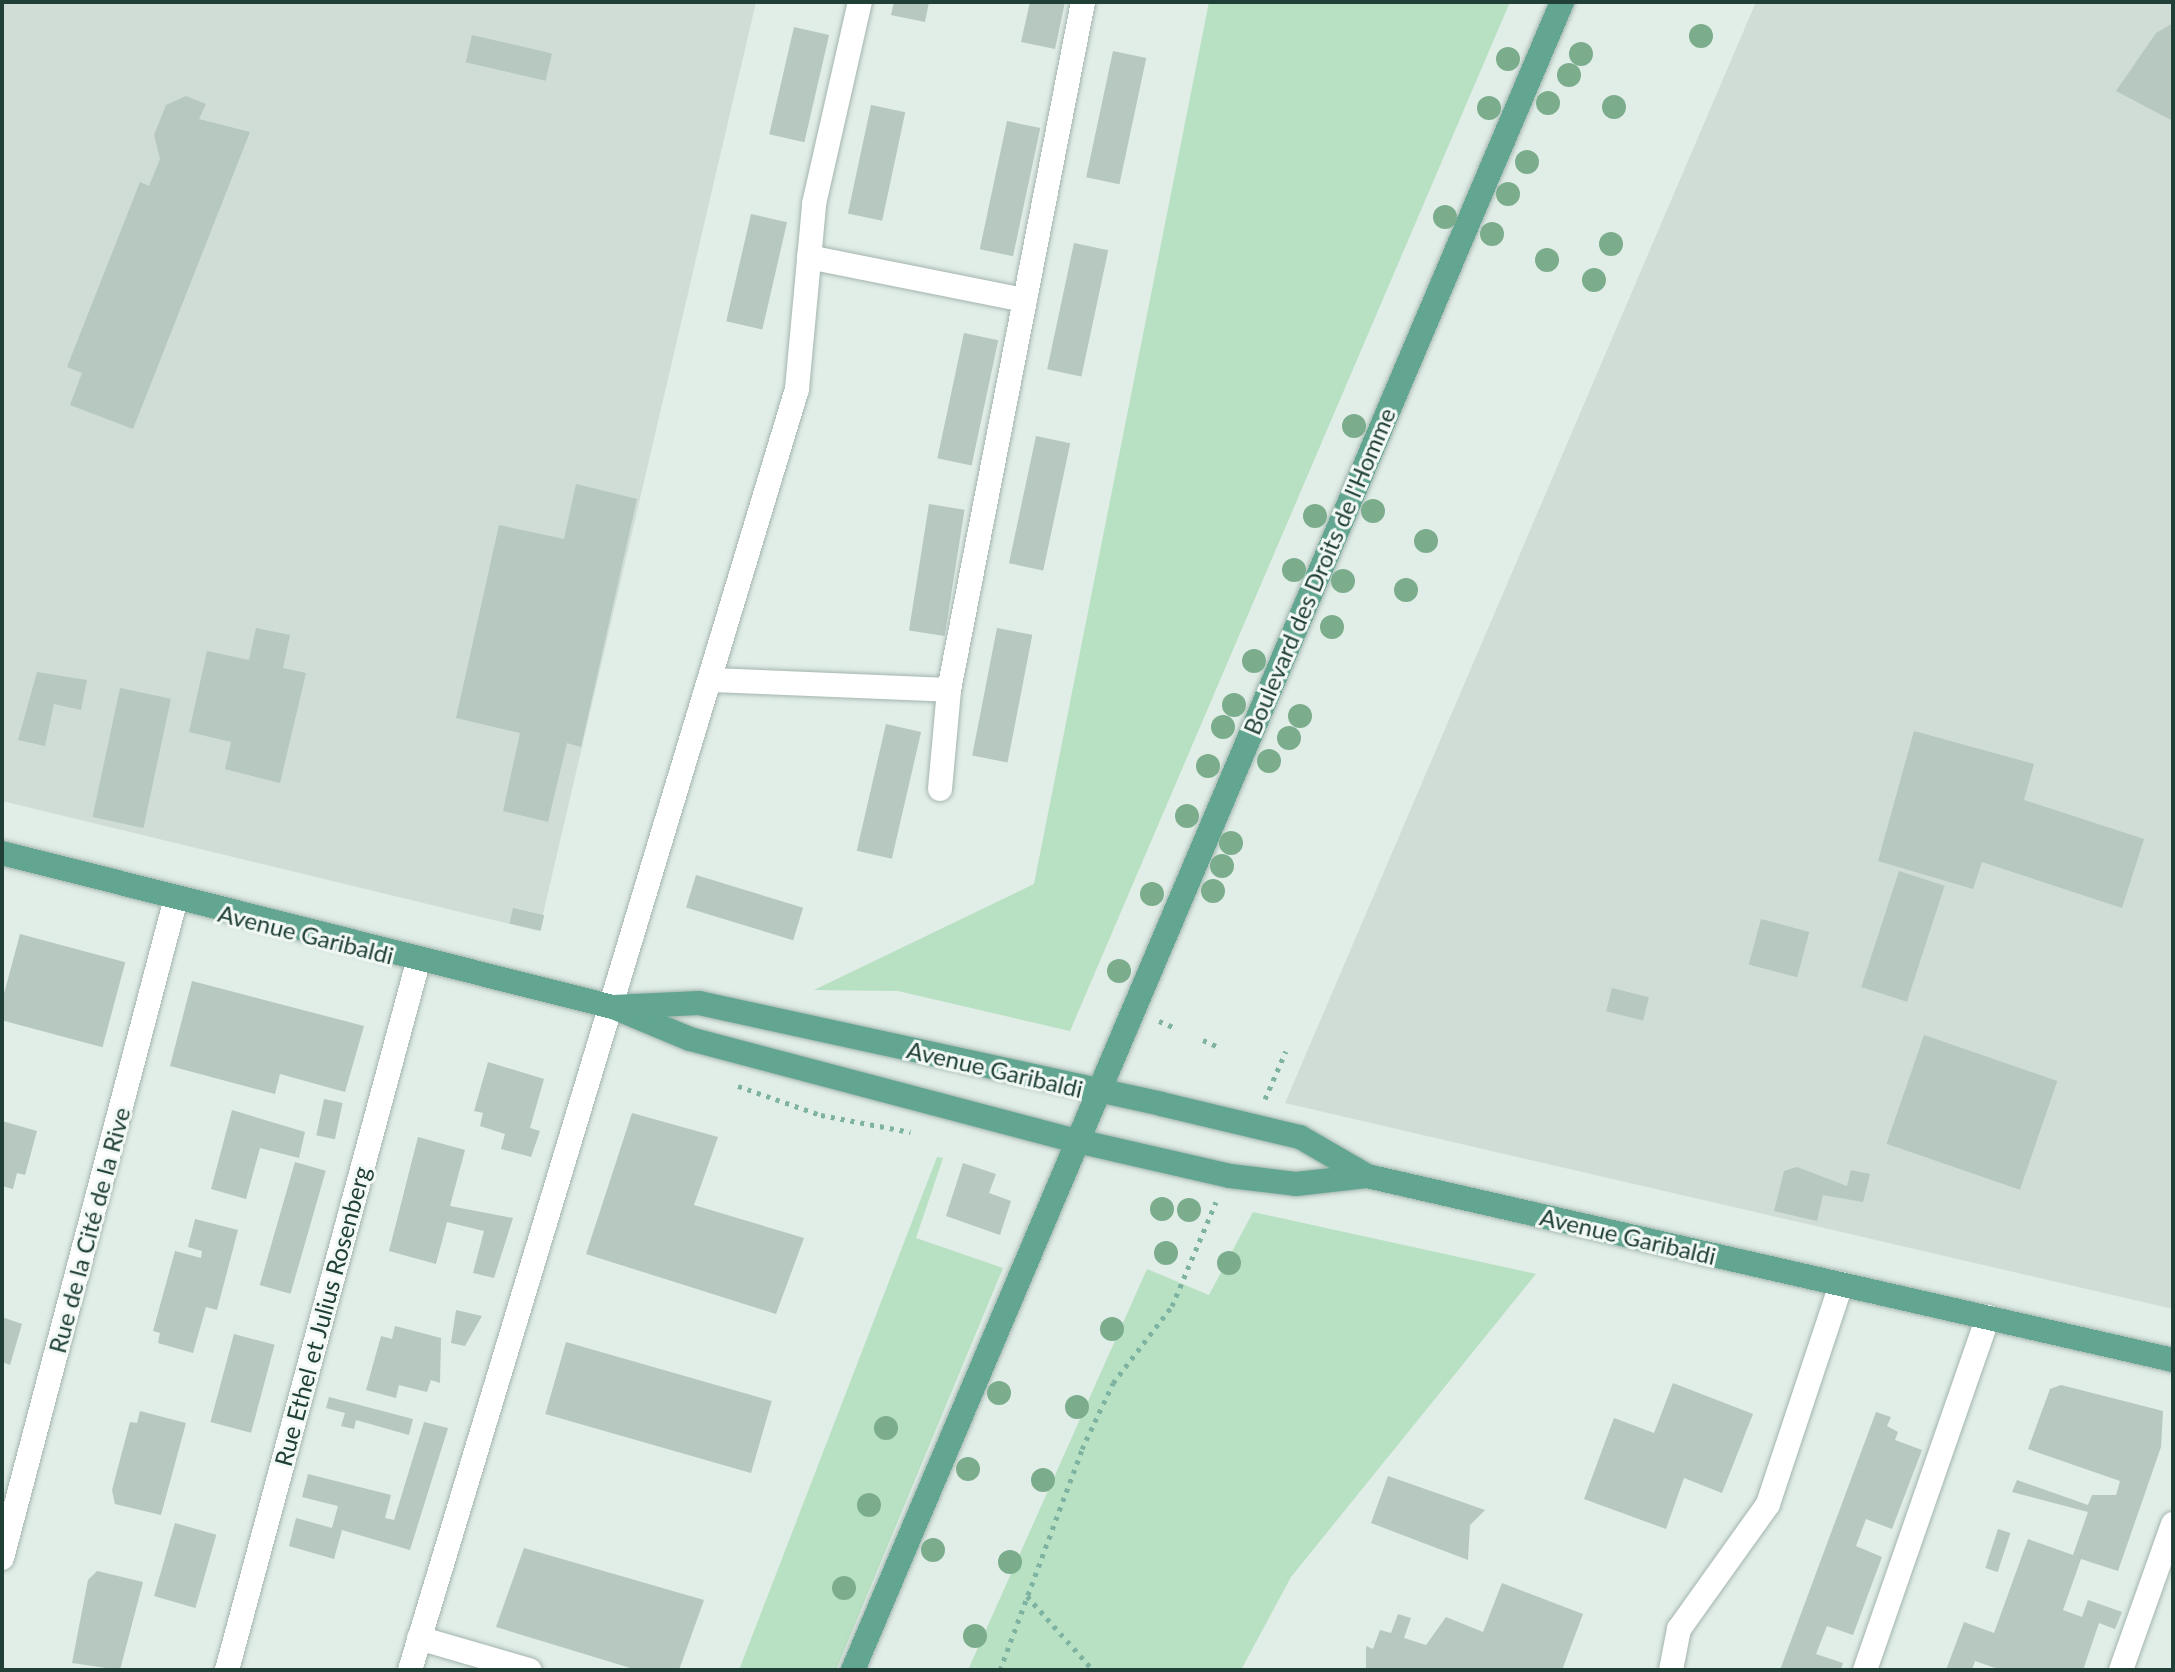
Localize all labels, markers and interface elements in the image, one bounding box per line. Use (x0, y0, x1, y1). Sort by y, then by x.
street label: Boulevard des Droits de l'Homme (1237, 403, 1401, 739)
street label: Avenue Garibaldi (215, 898, 397, 970)
street label: Avenue Garibaldi (904, 1035, 1086, 1103)
street label: Rue de la Cité de la Rive (42, 1104, 136, 1356)
street label: Rue Ethel et Julius Rosenberg (268, 1163, 376, 1469)
street label: Avenue Garibaldi (1537, 1202, 1719, 1270)

